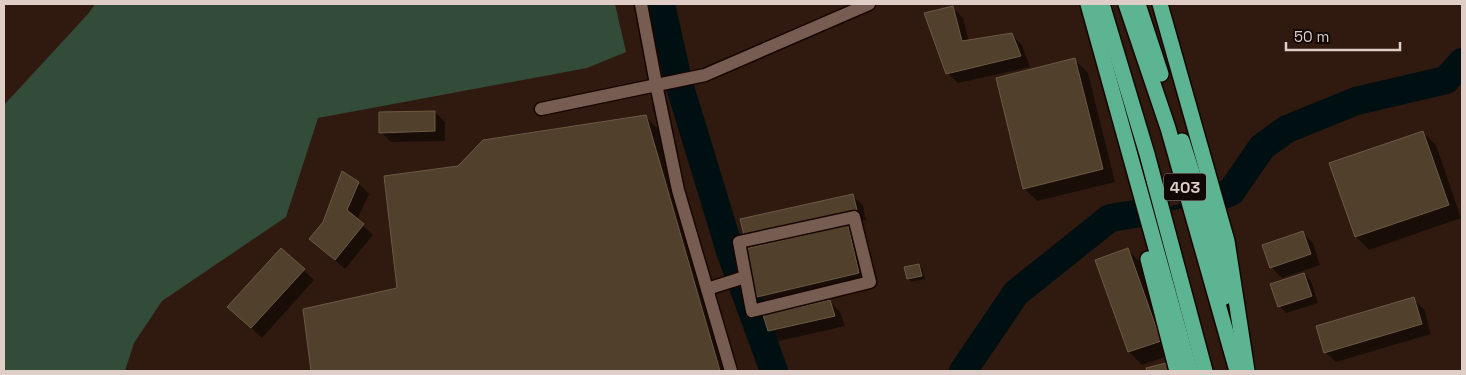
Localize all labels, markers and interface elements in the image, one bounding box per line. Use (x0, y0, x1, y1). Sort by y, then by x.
scale bar (1286, 20, 1400, 52)
text: 50 m (1294, 27, 1329, 46)
road number: 403 (1164, 173, 1206, 200)

